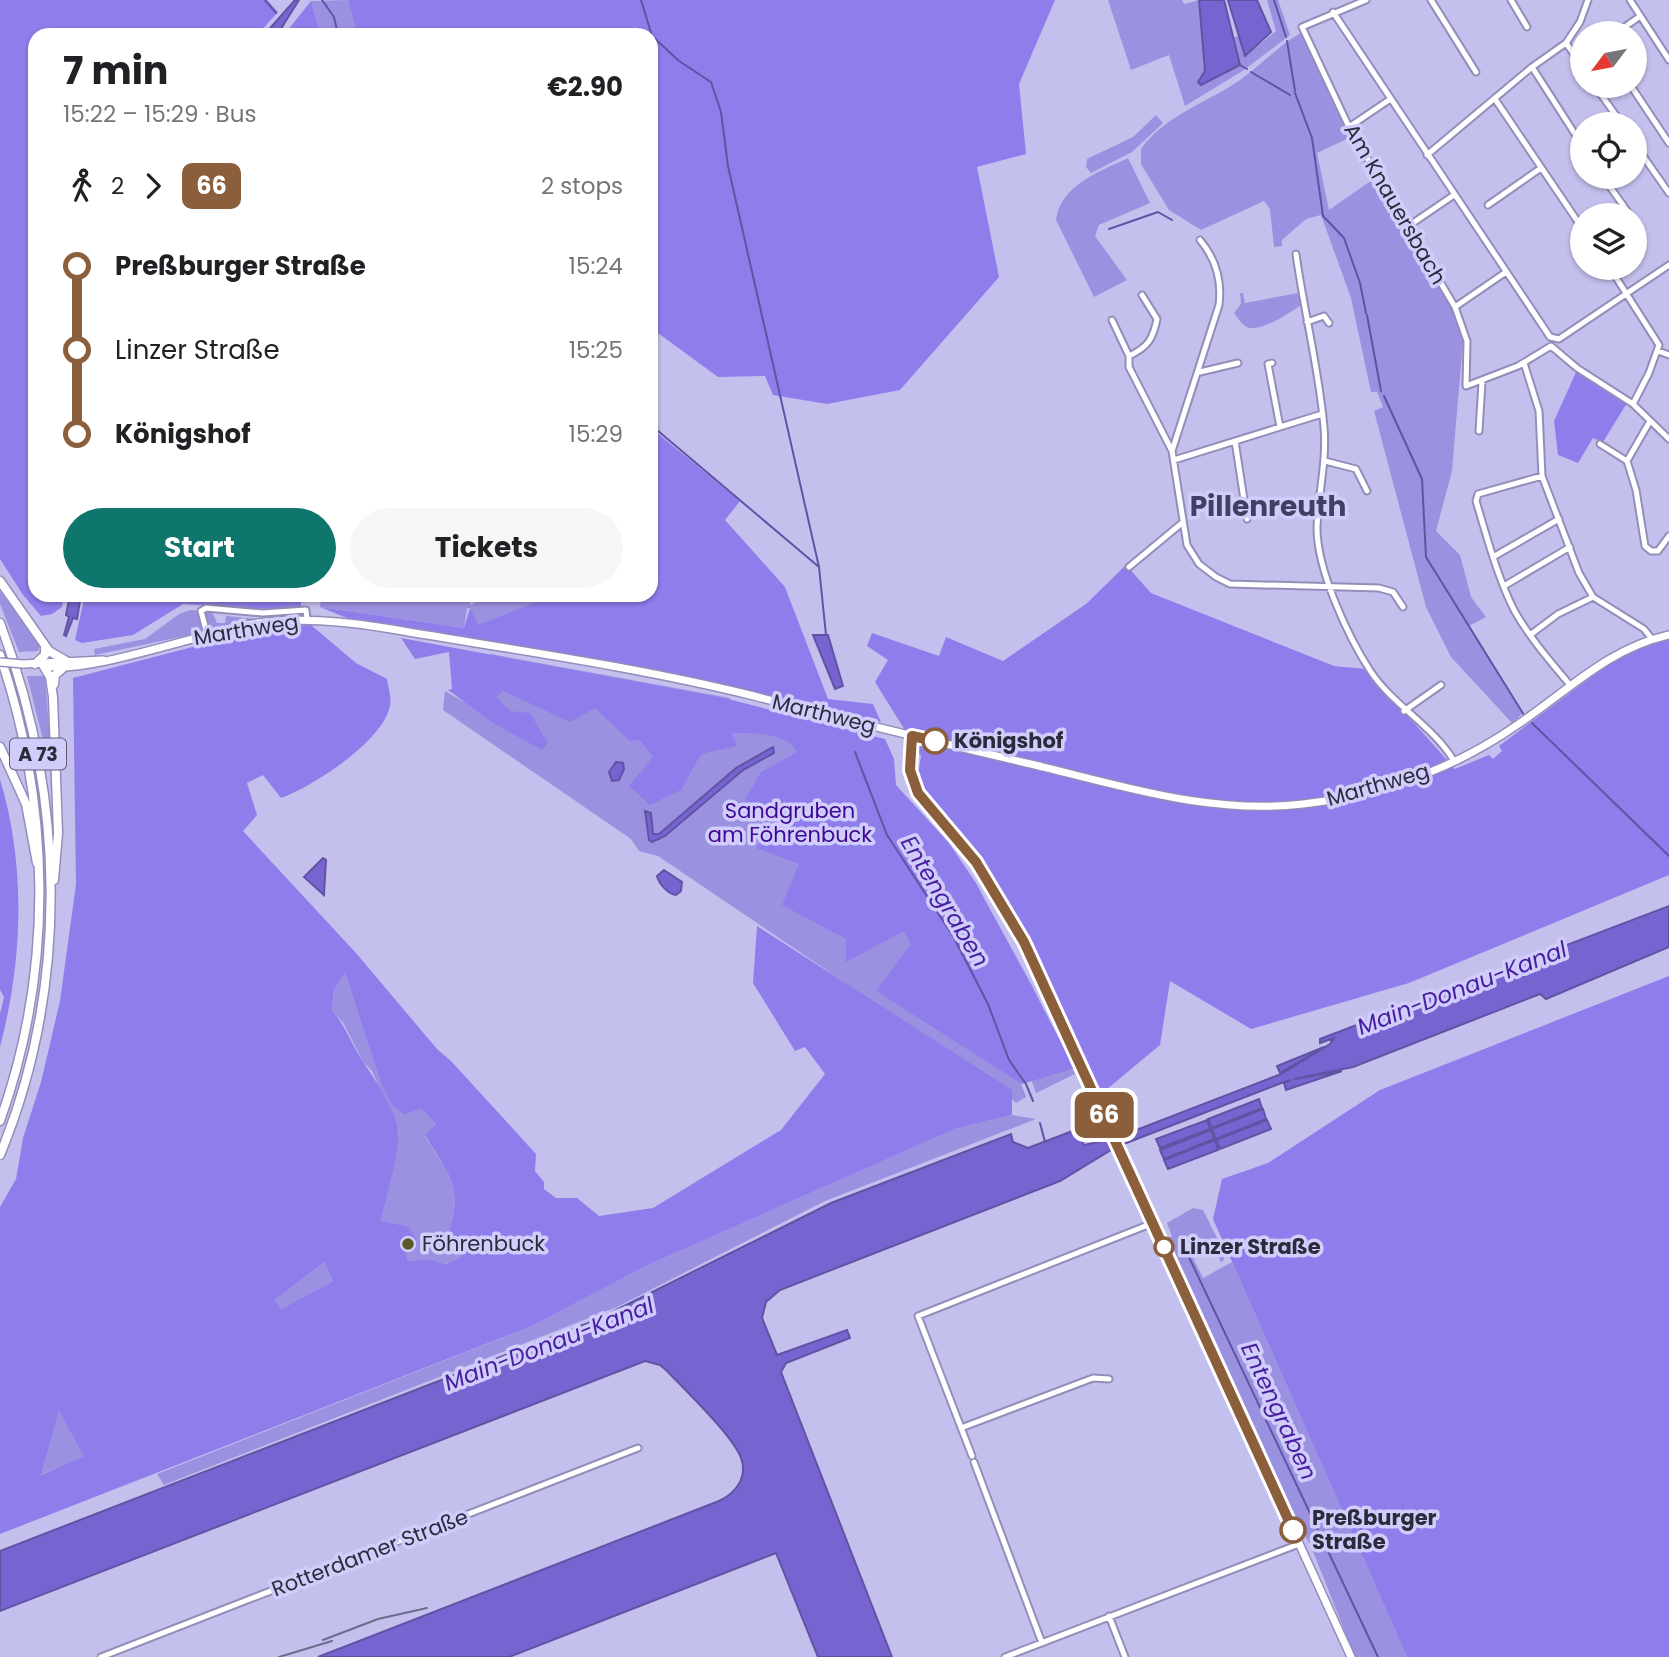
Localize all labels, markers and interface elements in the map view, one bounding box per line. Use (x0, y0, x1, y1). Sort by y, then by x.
north arrow (1570, 21, 1647, 98)
map controls (1570, 21, 1647, 280)
text: 7 min (63, 44, 168, 97)
text: €2.90 (547, 69, 623, 105)
text: 15:22 – 15:29 · Bus (63, 98, 256, 130)
button: locate (1570, 112, 1647, 189)
street label: Am Knauersbach (1338, 118, 1453, 290)
icon: walk (63, 167, 101, 205)
icon: forward (134, 167, 172, 205)
text: 66 (196, 169, 227, 202)
text: 2 (111, 170, 124, 202)
text: 2 stops (541, 170, 623, 202)
button: layers (1570, 203, 1647, 280)
text: Preßburger Straße (115, 248, 366, 284)
text: 15:24 (569, 250, 623, 282)
text: Linzer Straße (115, 332, 280, 368)
text: 15:25 (569, 334, 623, 366)
text: Königshof (115, 416, 251, 452)
text: 15:29 (569, 418, 623, 450)
district label: Pillenreuth (1190, 487, 1346, 526)
button: Start (63, 508, 336, 588)
button: Tickets (350, 508, 623, 588)
street label: Marthweg (191, 607, 300, 652)
street label: Marthweg (769, 687, 879, 740)
place label: Königshof (954, 726, 1064, 755)
marker: Königshof (922, 728, 948, 754)
road number: A 73 (10, 738, 66, 769)
street label: Marthweg (1323, 756, 1433, 813)
park label: Sandgruben am Föhrenbuck (708, 796, 872, 849)
water label: Entengraben (893, 829, 997, 973)
water label: Main-Donau-Kanal (1353, 933, 1572, 1043)
line badge: 66 (1072, 1092, 1136, 1138)
text: 66 (1089, 1098, 1119, 1131)
place label: Föhrenbuck (422, 1229, 545, 1258)
place label: Linzer Straße (1180, 1232, 1321, 1261)
marker: Föhrenbuck (400, 1236, 416, 1252)
marker: Linzer Straße (1154, 1237, 1174, 1257)
water label: Main-Donau-Kanal (440, 1289, 659, 1399)
water label: Entengraben (1233, 1337, 1325, 1485)
street label: Rotterdamer Straße (267, 1502, 472, 1603)
place label: Preßburger Straße (1312, 1503, 1437, 1556)
marker: Preßburger Straße (1280, 1517, 1306, 1543)

